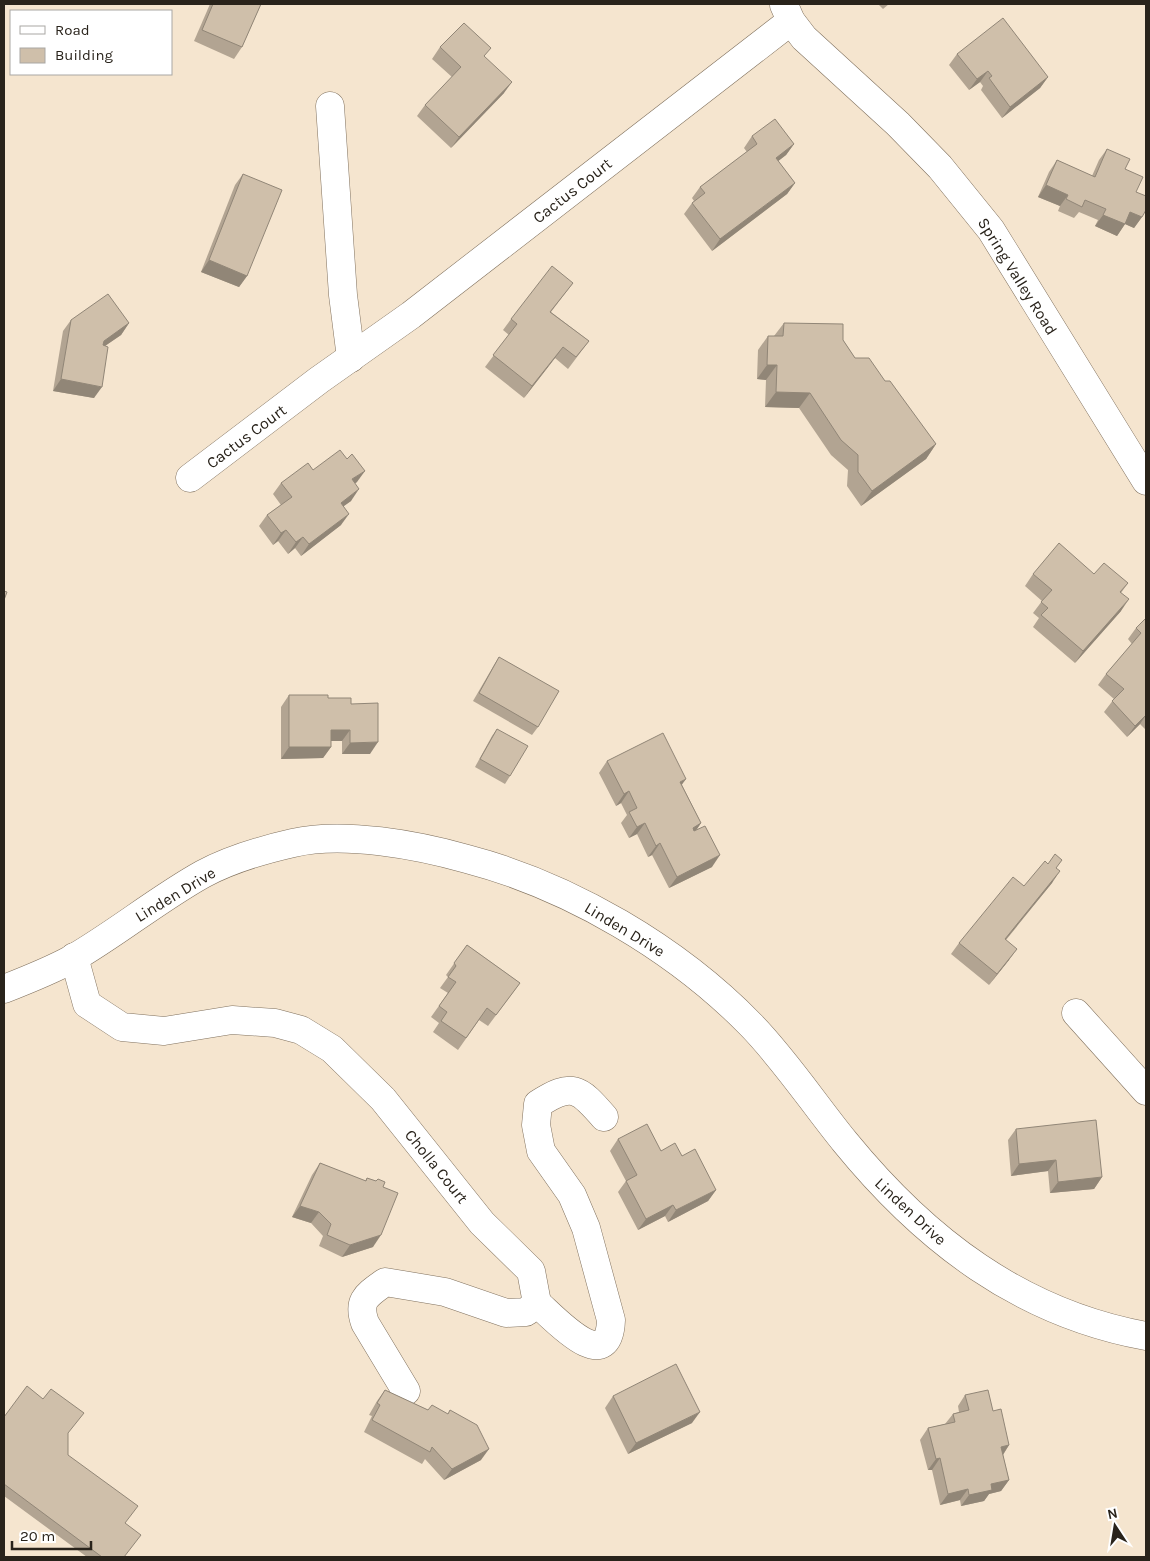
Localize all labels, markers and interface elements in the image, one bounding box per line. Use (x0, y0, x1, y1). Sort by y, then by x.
legend (10, 10, 172, 75)
text: Road (55, 21, 90, 39)
text: Building (55, 46, 113, 64)
street label: Cactus Court (529, 154, 616, 227)
street label: Spring Valley Road (974, 214, 1061, 338)
street label: Cactus Court (203, 400, 290, 473)
street label: Linden Drive (132, 863, 219, 926)
street label: Linden Drive (581, 898, 668, 961)
street label: Cholla Court (401, 1125, 472, 1207)
street label: Linden Drive (871, 1174, 950, 1249)
north arrow (1090, 1501, 1140, 1551)
text: N (1106, 1504, 1119, 1523)
scale bar (12, 1518, 91, 1550)
text: 20 m (20, 1527, 55, 1545)

